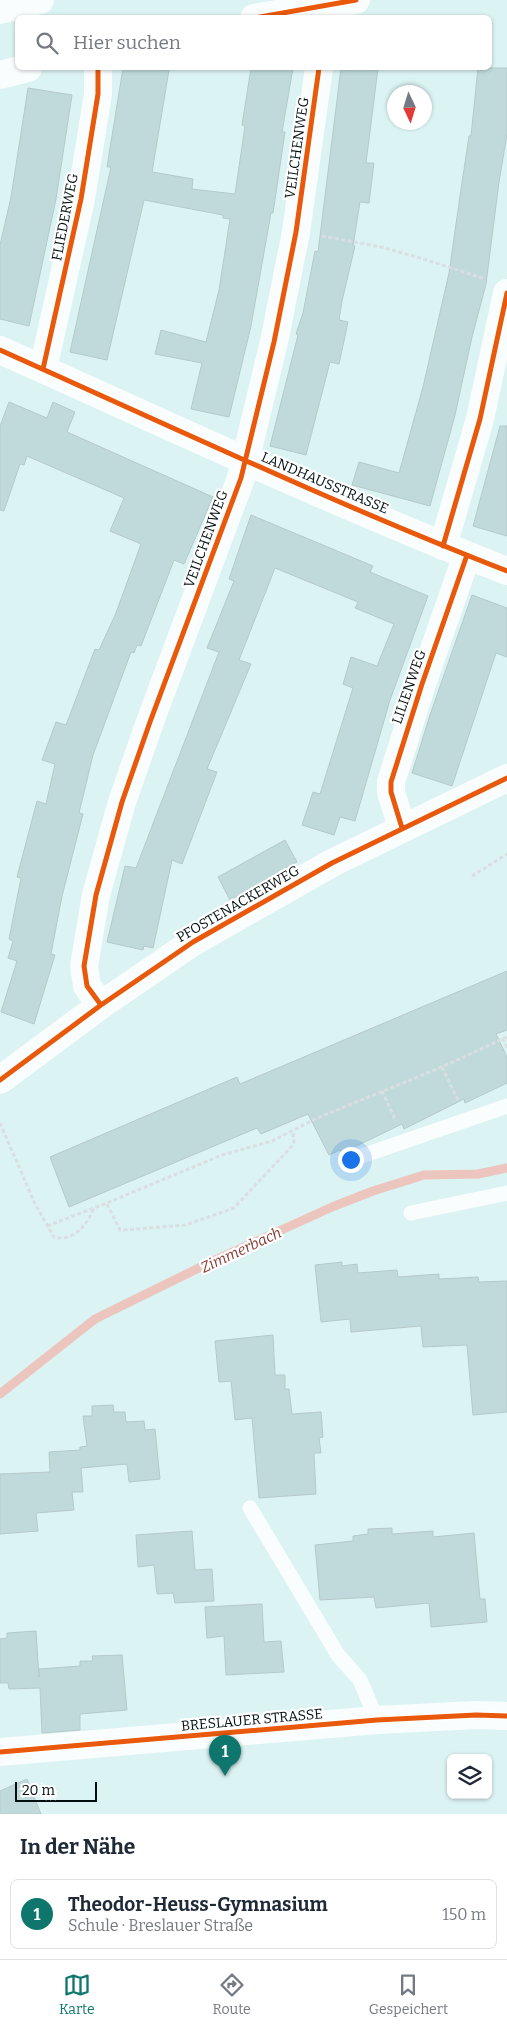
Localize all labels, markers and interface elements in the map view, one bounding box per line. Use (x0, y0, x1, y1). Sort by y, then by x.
search box (15, 15, 492, 70)
icon: search (33, 29, 61, 57)
text: Hier suchen (73, 31, 181, 54)
north arrow (387, 85, 432, 130)
street label: VEILCHENWEG (281, 96, 313, 200)
street label: FLIEDERWEG (48, 172, 82, 262)
street label: LANDHAUSSTRASSE (259, 448, 391, 518)
street label: VEILCHENWEG (180, 488, 232, 590)
street label: LILIENWEG (388, 648, 430, 726)
street label: PFOSTENACKERWEG (174, 862, 302, 946)
your location (338, 1147, 364, 1173)
water label: Zimmerbach (198, 1223, 284, 1277)
street label: BRESLAUER STRASSE (180, 1705, 324, 1735)
pin: 1 (209, 1735, 241, 1776)
map controls (447, 1754, 492, 1799)
button: layers (447, 1754, 492, 1799)
scale bar (15, 1779, 98, 1802)
text: 20 m (22, 1782, 55, 1799)
text: In der Nähe (20, 1834, 135, 1860)
text: Theodor-Heuss-Gymnasium (68, 1893, 328, 1916)
text: 1 (34, 1905, 40, 1924)
text: 150 m (442, 1905, 486, 1924)
text: Schule · Breslauer Straße (68, 1916, 253, 1935)
tab: Karte (59, 1971, 95, 2018)
tab: Route (213, 1971, 251, 2018)
tab: Gespeichert (369, 1971, 448, 2018)

